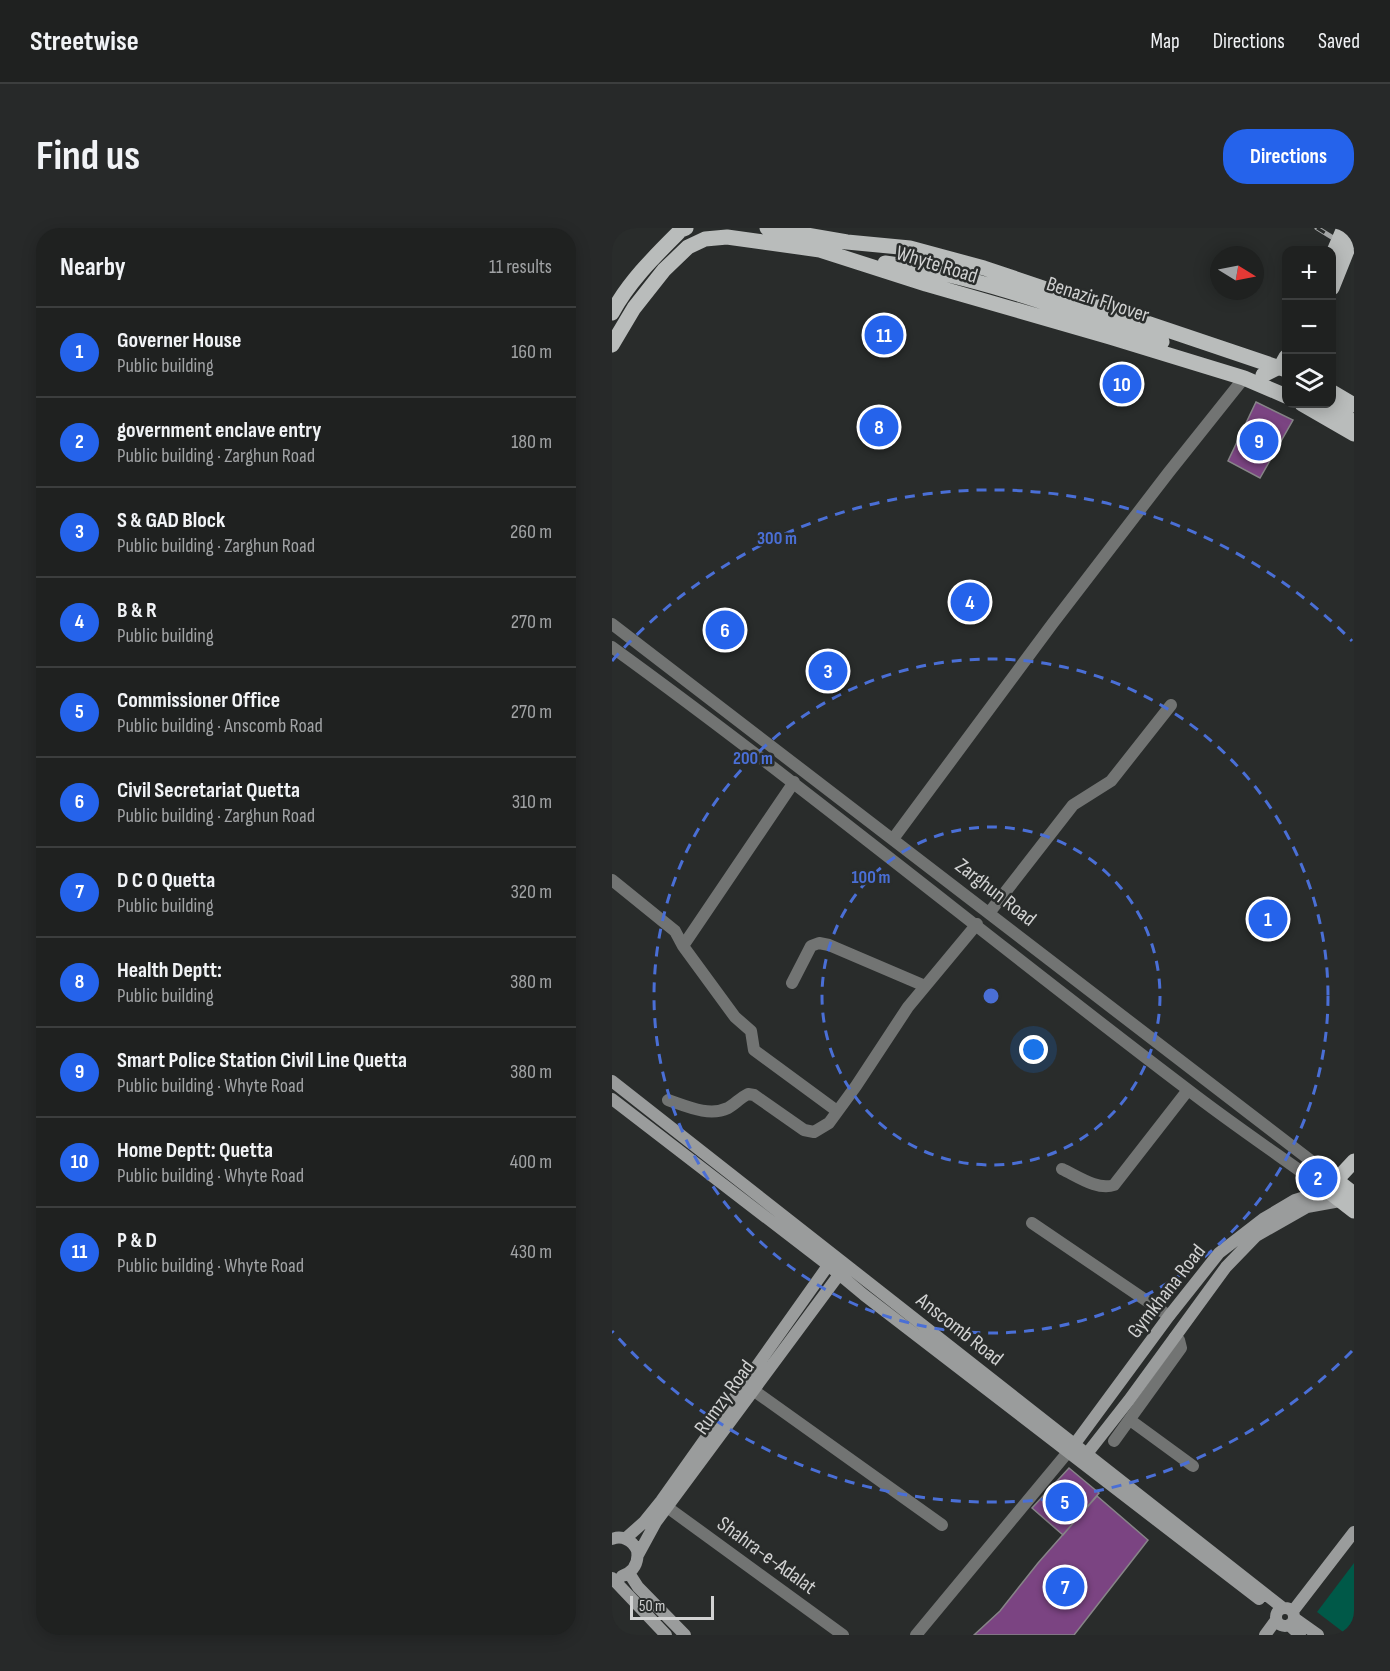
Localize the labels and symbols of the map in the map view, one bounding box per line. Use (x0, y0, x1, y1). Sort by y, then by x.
street label: Whyte Road (893, 240, 981, 289)
north arrow (1210, 246, 1264, 300)
street label: Benazir Flyover (1043, 271, 1152, 328)
pin: 11 (864, 312, 904, 358)
pin: 10 (1102, 362, 1142, 406)
pin: 8 (860, 404, 898, 450)
pin: 9 (1240, 418, 1278, 464)
text: 300 m (757, 528, 797, 549)
pin: 4 (950, 580, 990, 625)
pin: 6 (706, 608, 744, 652)
pin: 3 (808, 648, 848, 694)
text: 200 m (733, 748, 773, 769)
street label: Zarghun Road (950, 853, 1041, 932)
text: 100 m (852, 867, 891, 888)
pin: 1 (1248, 896, 1288, 942)
centre of rings (981, 986, 1001, 1006)
your location (1019, 1035, 1048, 1064)
pin: 2 (1298, 1156, 1338, 1200)
street label: Gymkhana Road (1122, 1239, 1211, 1343)
street label: Anscomb Road (910, 1287, 1008, 1371)
street label: Rumzy Road (689, 1355, 760, 1439)
pin: 5 (1046, 1480, 1084, 1524)
street label: Shahra-e-Adalat (712, 1511, 821, 1600)
pin: 7 (1046, 1564, 1084, 1610)
scale bar (630, 1593, 714, 1620)

